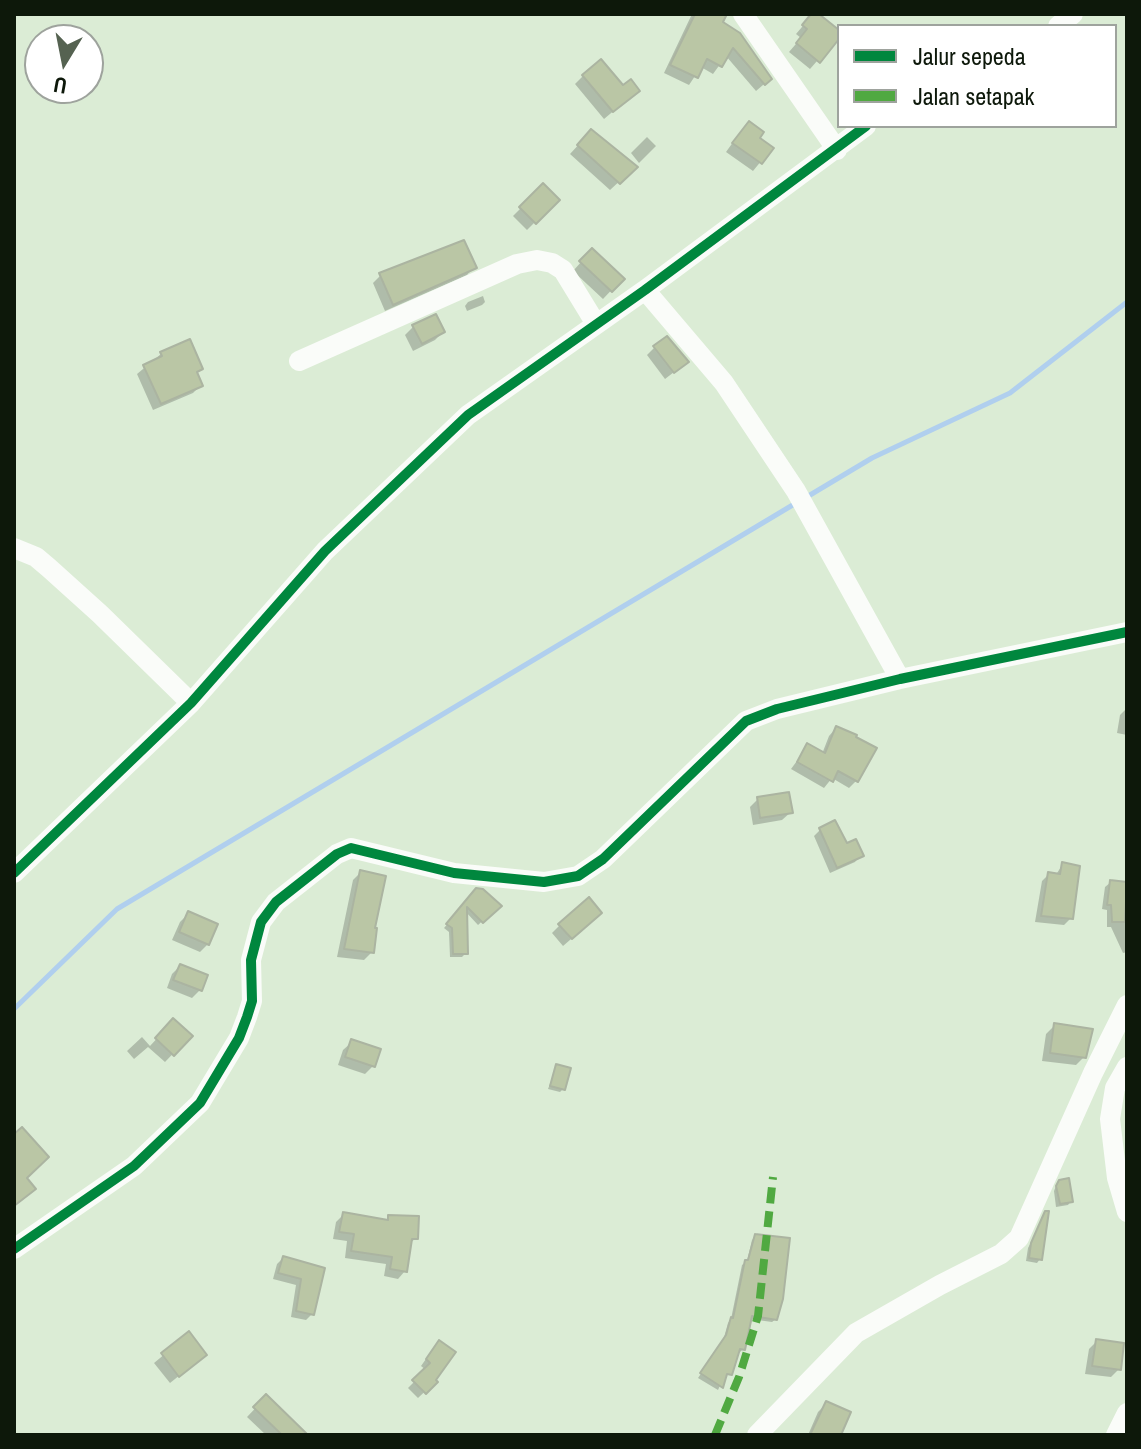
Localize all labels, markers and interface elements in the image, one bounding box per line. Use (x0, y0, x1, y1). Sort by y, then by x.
north arrow (24, 24, 104, 104)
legend (837, 24, 1117, 128)
text: Jalur sepeda (913, 40, 1026, 72)
text: U (51, 70, 69, 102)
text: Jalan setapak (913, 80, 1034, 112)

